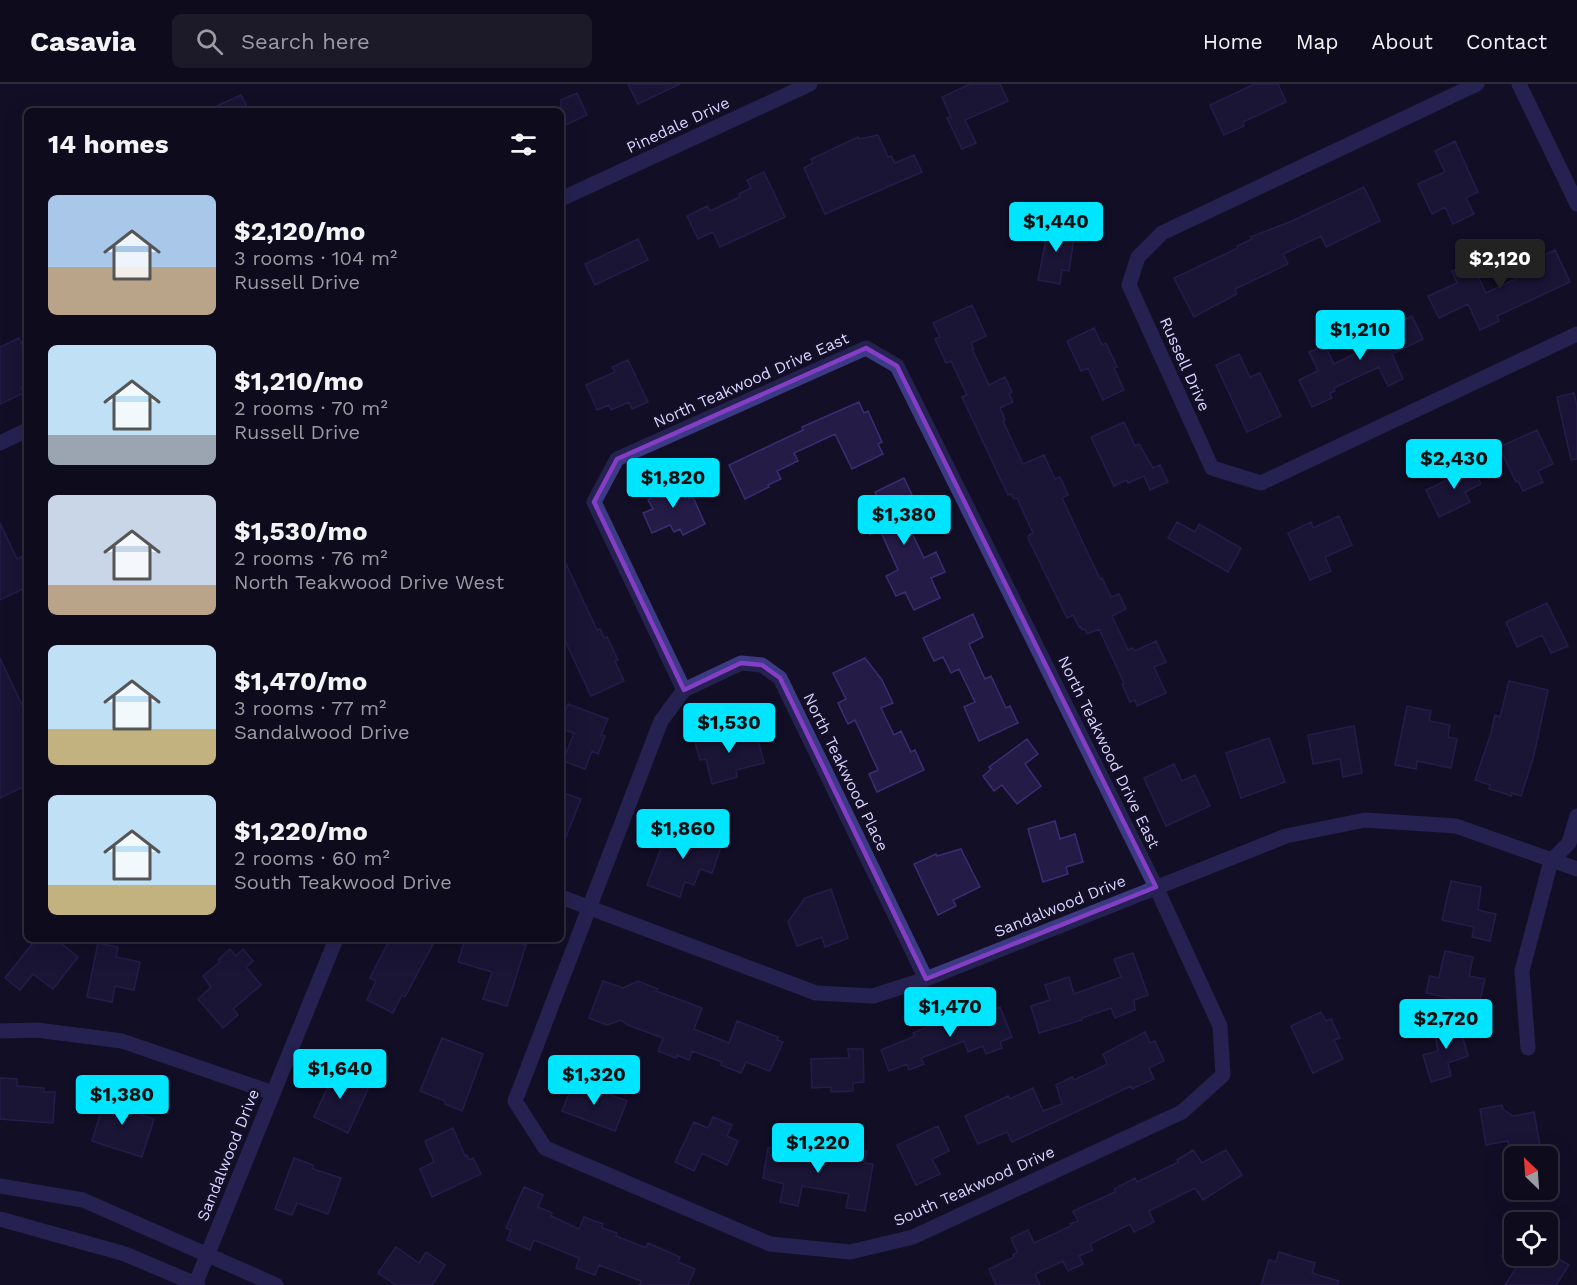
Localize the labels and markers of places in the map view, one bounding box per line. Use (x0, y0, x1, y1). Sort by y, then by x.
pin: $1,440 (1007, 202, 1105, 253)
pin: $2,120 (1451, 239, 1549, 290)
pin: $1,210 (1311, 310, 1409, 361)
pin: $2,430 (1405, 439, 1503, 490)
pin: $1,820 (624, 458, 722, 509)
pin: $1,380 (855, 495, 953, 546)
pin: $1,530 (680, 703, 778, 754)
pin: $1,860 (634, 809, 732, 860)
pin: $1,470 (901, 987, 999, 1038)
pin: $2,720 (1397, 999, 1495, 1050)
pin: $1,640 (291, 1049, 389, 1100)
pin: $1,320 (545, 1055, 643, 1106)
pin: $1,380 (73, 1075, 171, 1126)
pin: $1,220 (769, 1123, 867, 1174)

